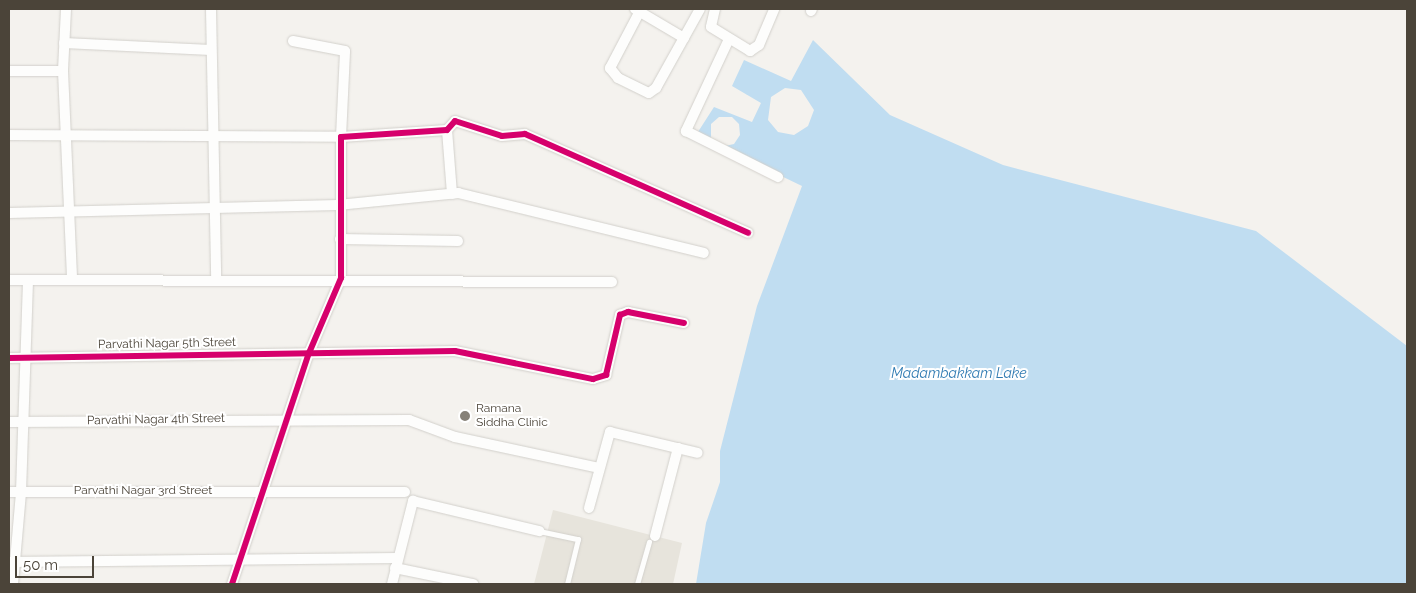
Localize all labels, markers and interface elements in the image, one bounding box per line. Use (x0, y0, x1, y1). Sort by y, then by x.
street label: Parvathi Nagar 5th Street (98, 336, 236, 352)
water label: Madambakkam Lake (891, 365, 1027, 381)
place label: Ramana Siddha Clinic (476, 402, 548, 430)
marker: Ramana Siddha Clinic (458, 409, 472, 423)
street label: Parvathi Nagar 4th Street (87, 412, 225, 428)
street label: Parvathi Nagar 3rd Street (74, 484, 212, 498)
scale bar (18, 546, 96, 578)
text: 50 m (23, 556, 58, 574)

